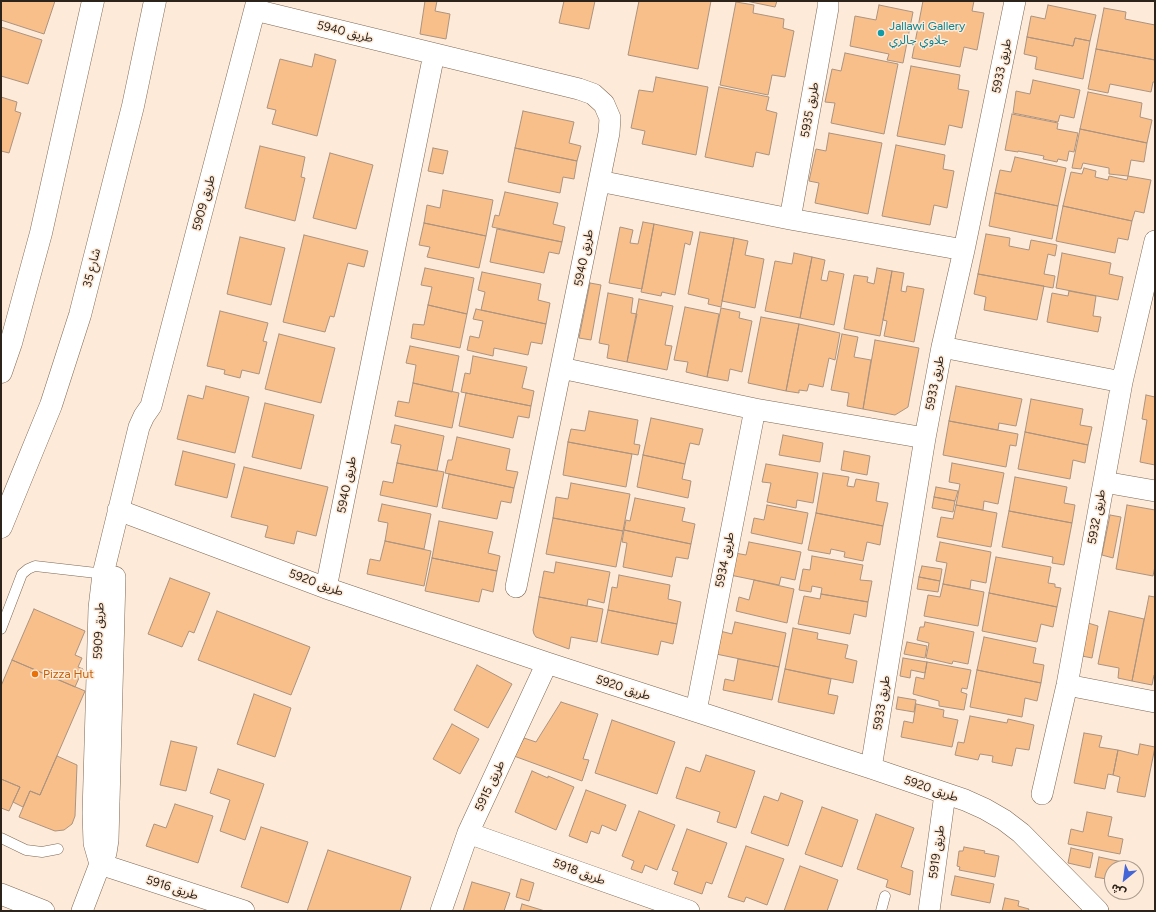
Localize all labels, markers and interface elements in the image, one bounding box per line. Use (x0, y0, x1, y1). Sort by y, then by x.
street label: طريق 5940 (315, 18, 375, 46)
place label: Jallawi Gallery جلاوي جالري (889, 19, 965, 47)
marker: Jallawi Gallery جلاوي جالري (876, 28, 886, 38)
street label: طريق 5933 (989, 37, 1015, 95)
street label: طريق 5935 (798, 81, 822, 139)
street label: طريق 5909 (190, 174, 218, 232)
street label: طريق 5940 (571, 228, 597, 288)
street label: شارع 35 (80, 247, 104, 289)
street label: طريق 5933 (923, 354, 947, 412)
street label: طريق 5940 (334, 455, 360, 515)
street label: طريق 5932 (1085, 488, 1109, 546)
street label: طريق 5934 (713, 531, 737, 589)
street label: طريق 5920 (287, 567, 345, 599)
street label: طريق 5909 (91, 602, 107, 660)
place label: Pizza Hut (43, 667, 94, 681)
marker: Pizza Hut (30, 669, 40, 679)
street label: طريق 5920 (594, 672, 652, 704)
street label: طريق 5933 (871, 674, 893, 732)
street label: طريق 5915 (472, 758, 508, 814)
street label: طريق 5920 (902, 773, 960, 805)
street label: طريق 5919 (926, 824, 948, 880)
street label: طريق 5918 (551, 856, 607, 888)
north arrow (1104, 860, 1144, 900)
street label: طريق 5916 (144, 873, 200, 903)
text: ش (1109, 881, 1128, 899)

